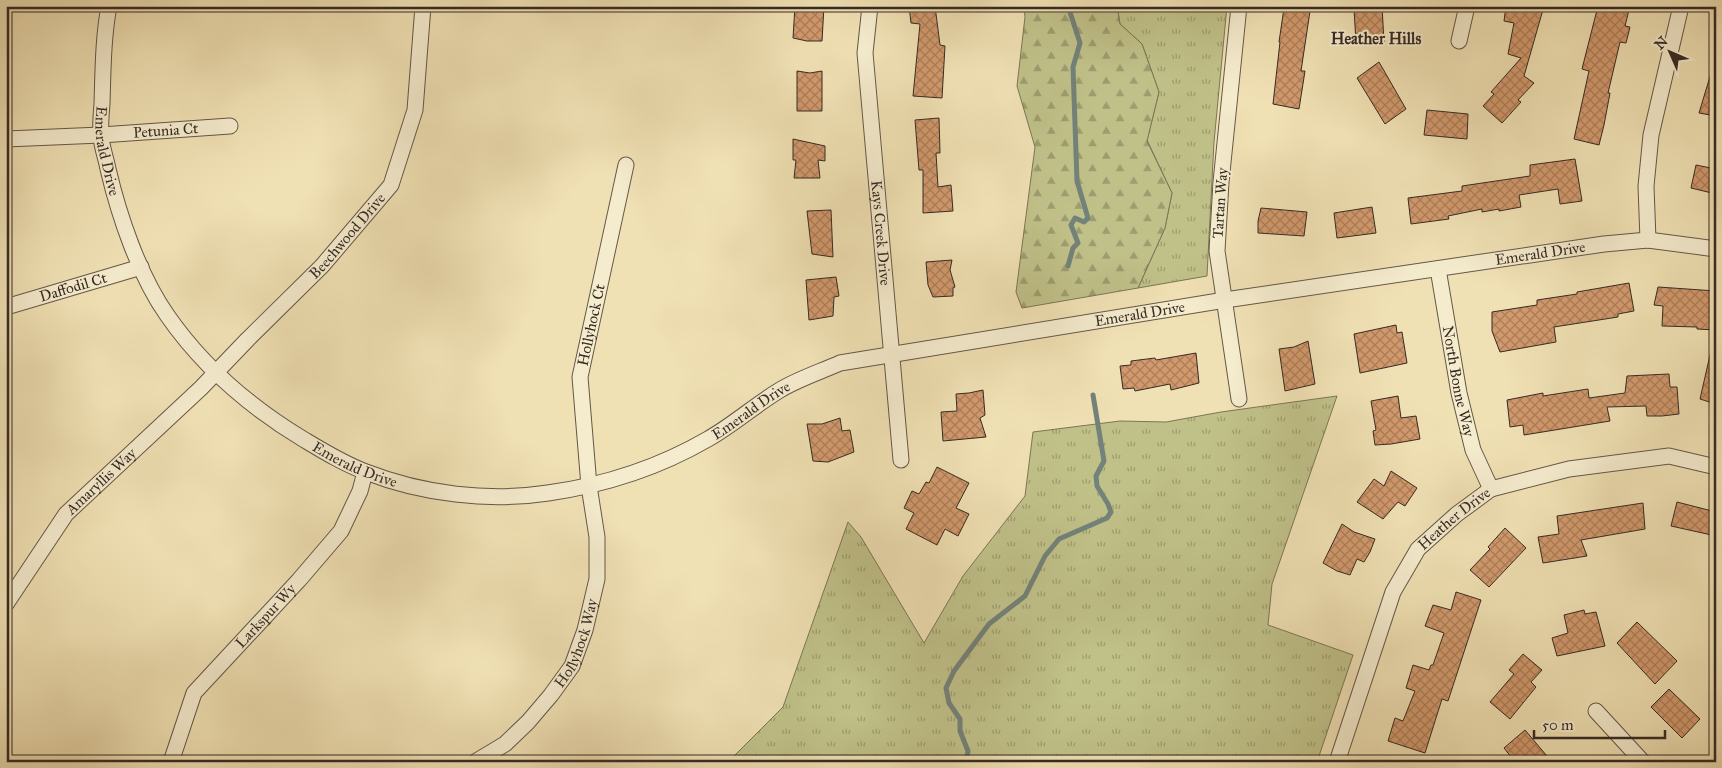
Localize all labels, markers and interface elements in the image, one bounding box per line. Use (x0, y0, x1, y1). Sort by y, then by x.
north arrow (1644, 28, 1694, 78)
district label: Heather Hills (1331, 29, 1421, 48)
text: N (1651, 33, 1671, 53)
street label: Emerald Drive (91, 105, 123, 198)
street label: Petunia Ct (133, 119, 200, 142)
street label: Tartan Way (1209, 166, 1232, 239)
street label: Kays Creek Drive (867, 180, 895, 286)
street label: Beechwood Drive (305, 189, 389, 283)
street label: Emerald Drive (1494, 238, 1587, 269)
street label: Daffodil Ct (37, 268, 110, 306)
street label: Hollyhock Ct (574, 282, 609, 368)
street label: Emerald Drive (1093, 298, 1186, 330)
street label: North Bonne Way (1439, 324, 1479, 439)
street label: Emerald Drive (709, 377, 793, 444)
street label: Emerald Drive (309, 438, 399, 491)
street label: Amaryllis Way (61, 444, 140, 519)
street label: Heather Drive (1414, 483, 1494, 554)
street label: Larkspur Wy (232, 579, 300, 652)
street label: Hollyhock Way (550, 596, 601, 691)
scale bar (1534, 708, 1666, 740)
text: 50 m (1542, 716, 1574, 734)

